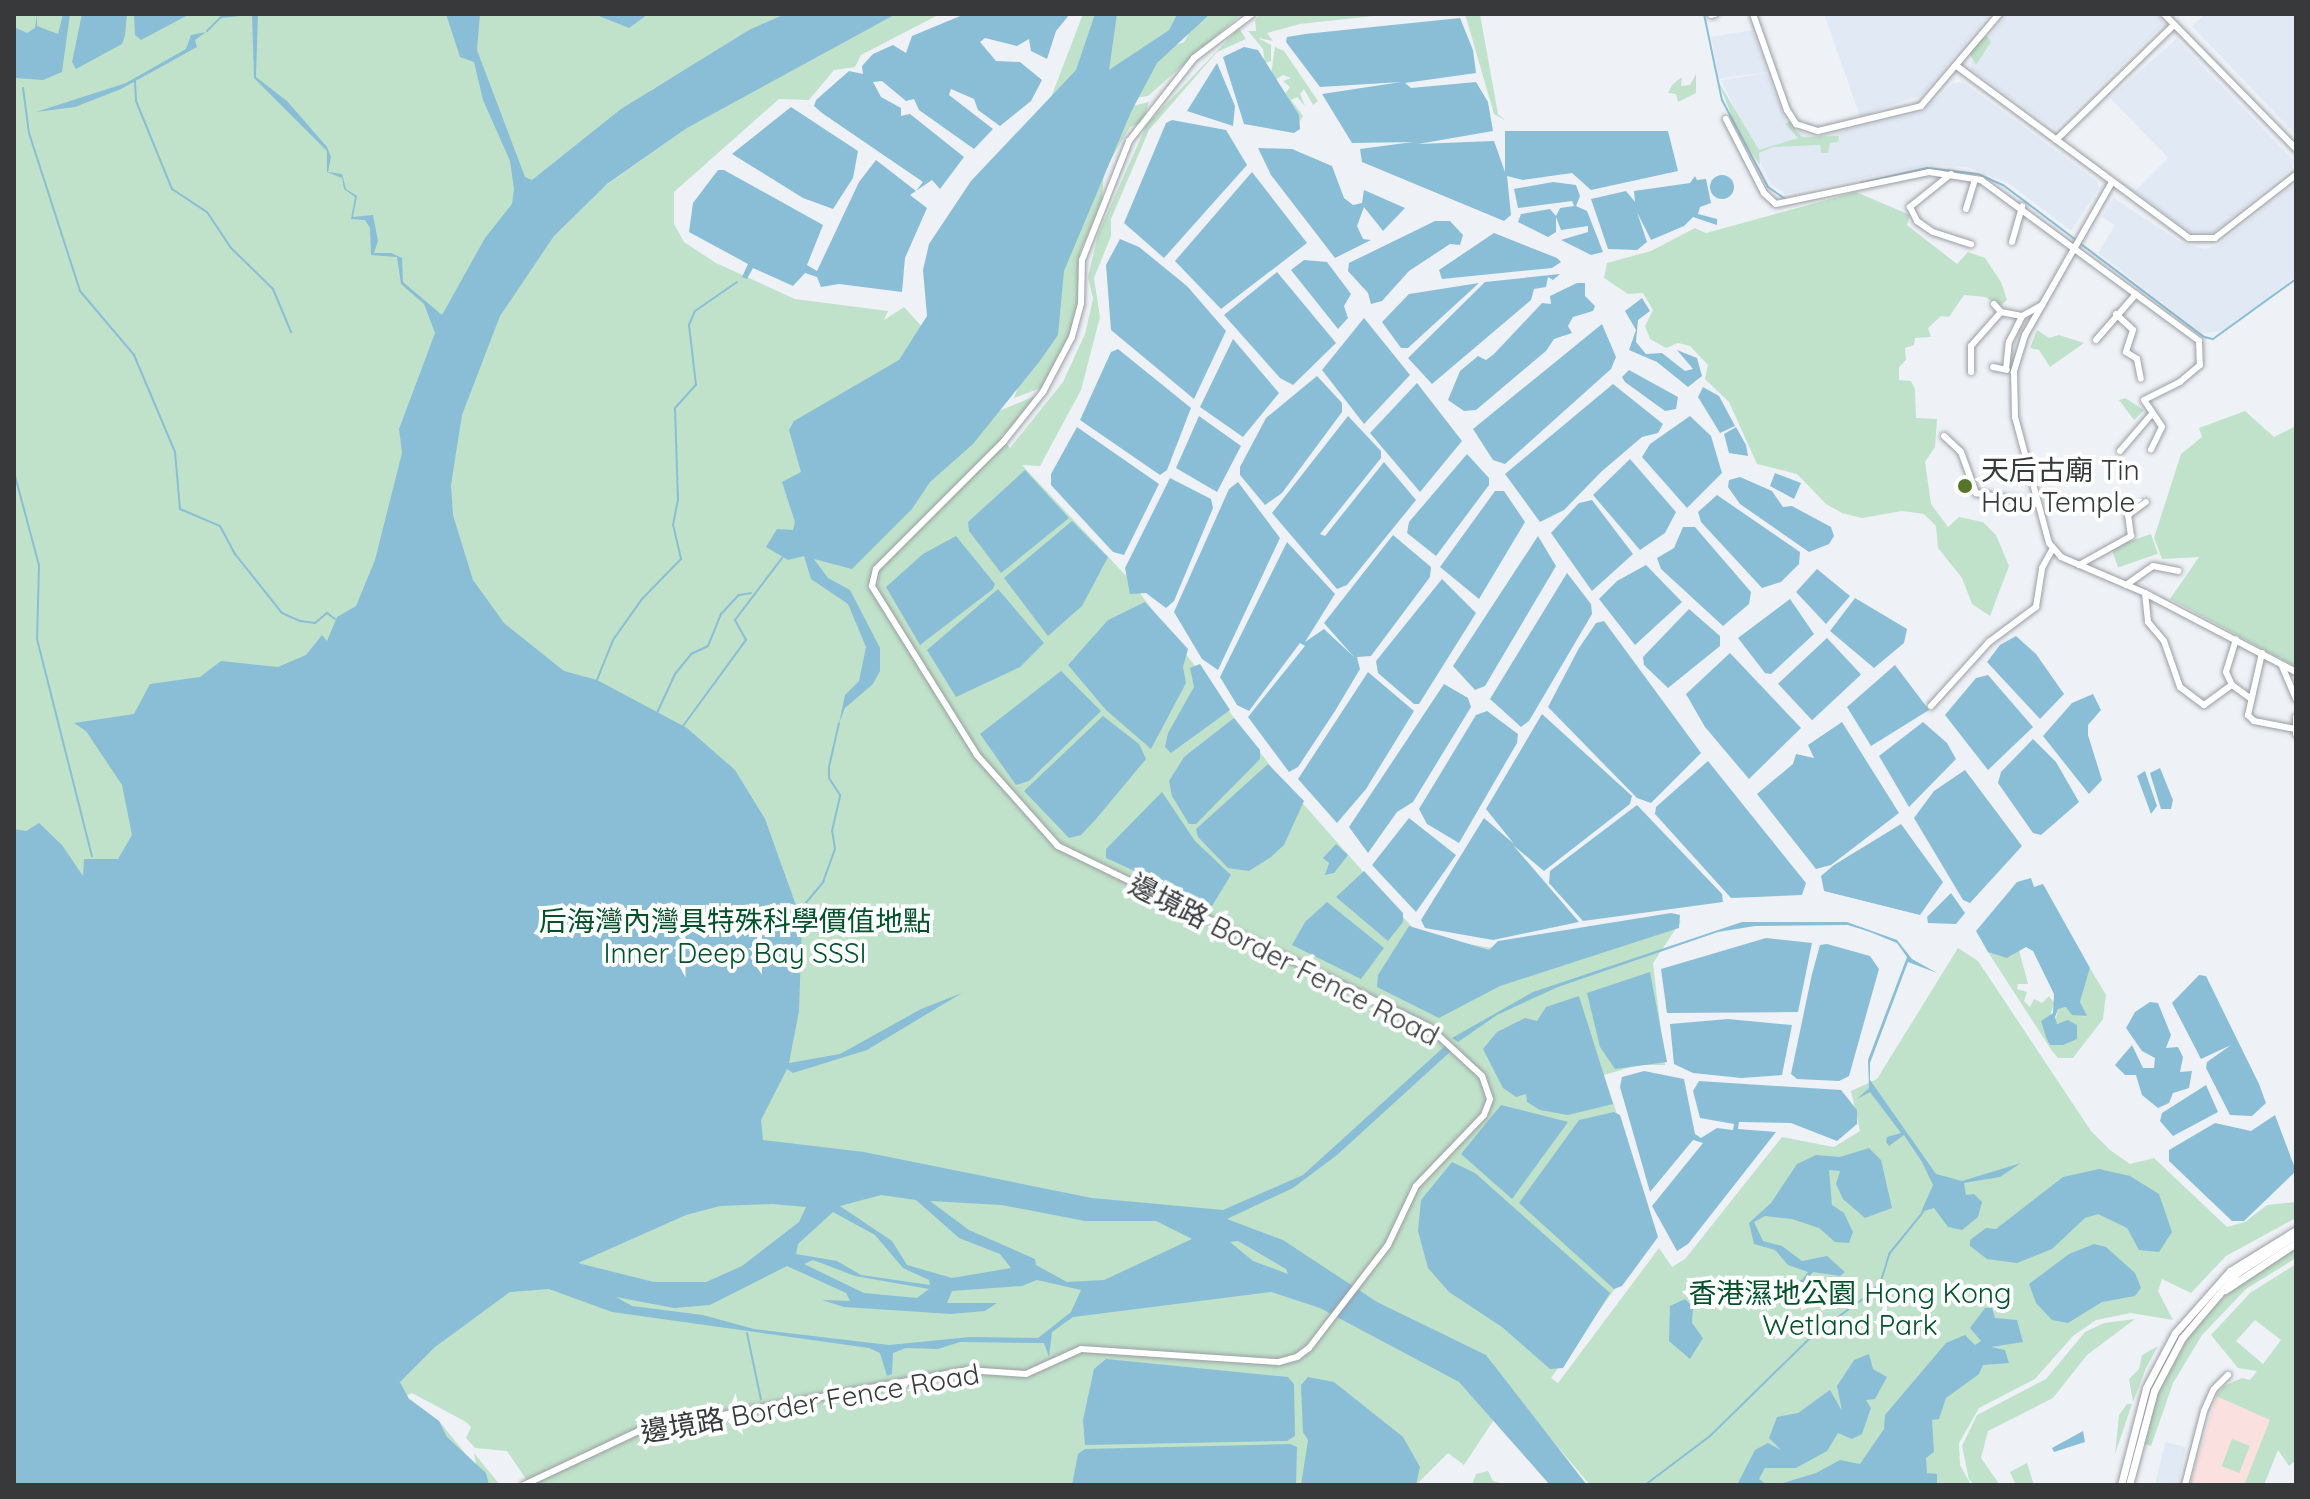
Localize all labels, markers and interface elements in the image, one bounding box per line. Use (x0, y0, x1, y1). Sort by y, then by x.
place label: 天后古廟 Tin Hau Temple (1981, 453, 2140, 519)
marker: 天后古廟 Tin Hau Temple (1956, 477, 1974, 495)
street label: 邊境路 Border Fence Road (1124, 867, 1444, 1053)
park label: 后海灣內灣具特殊科學價值地點 Inner Deep Bay SSSI (539, 904, 931, 970)
park label: 香港濕地公園 Hong Kong Wetland Park (1689, 1276, 2011, 1342)
street label: 邊境路 Border Fence Road (638, 1357, 982, 1449)

